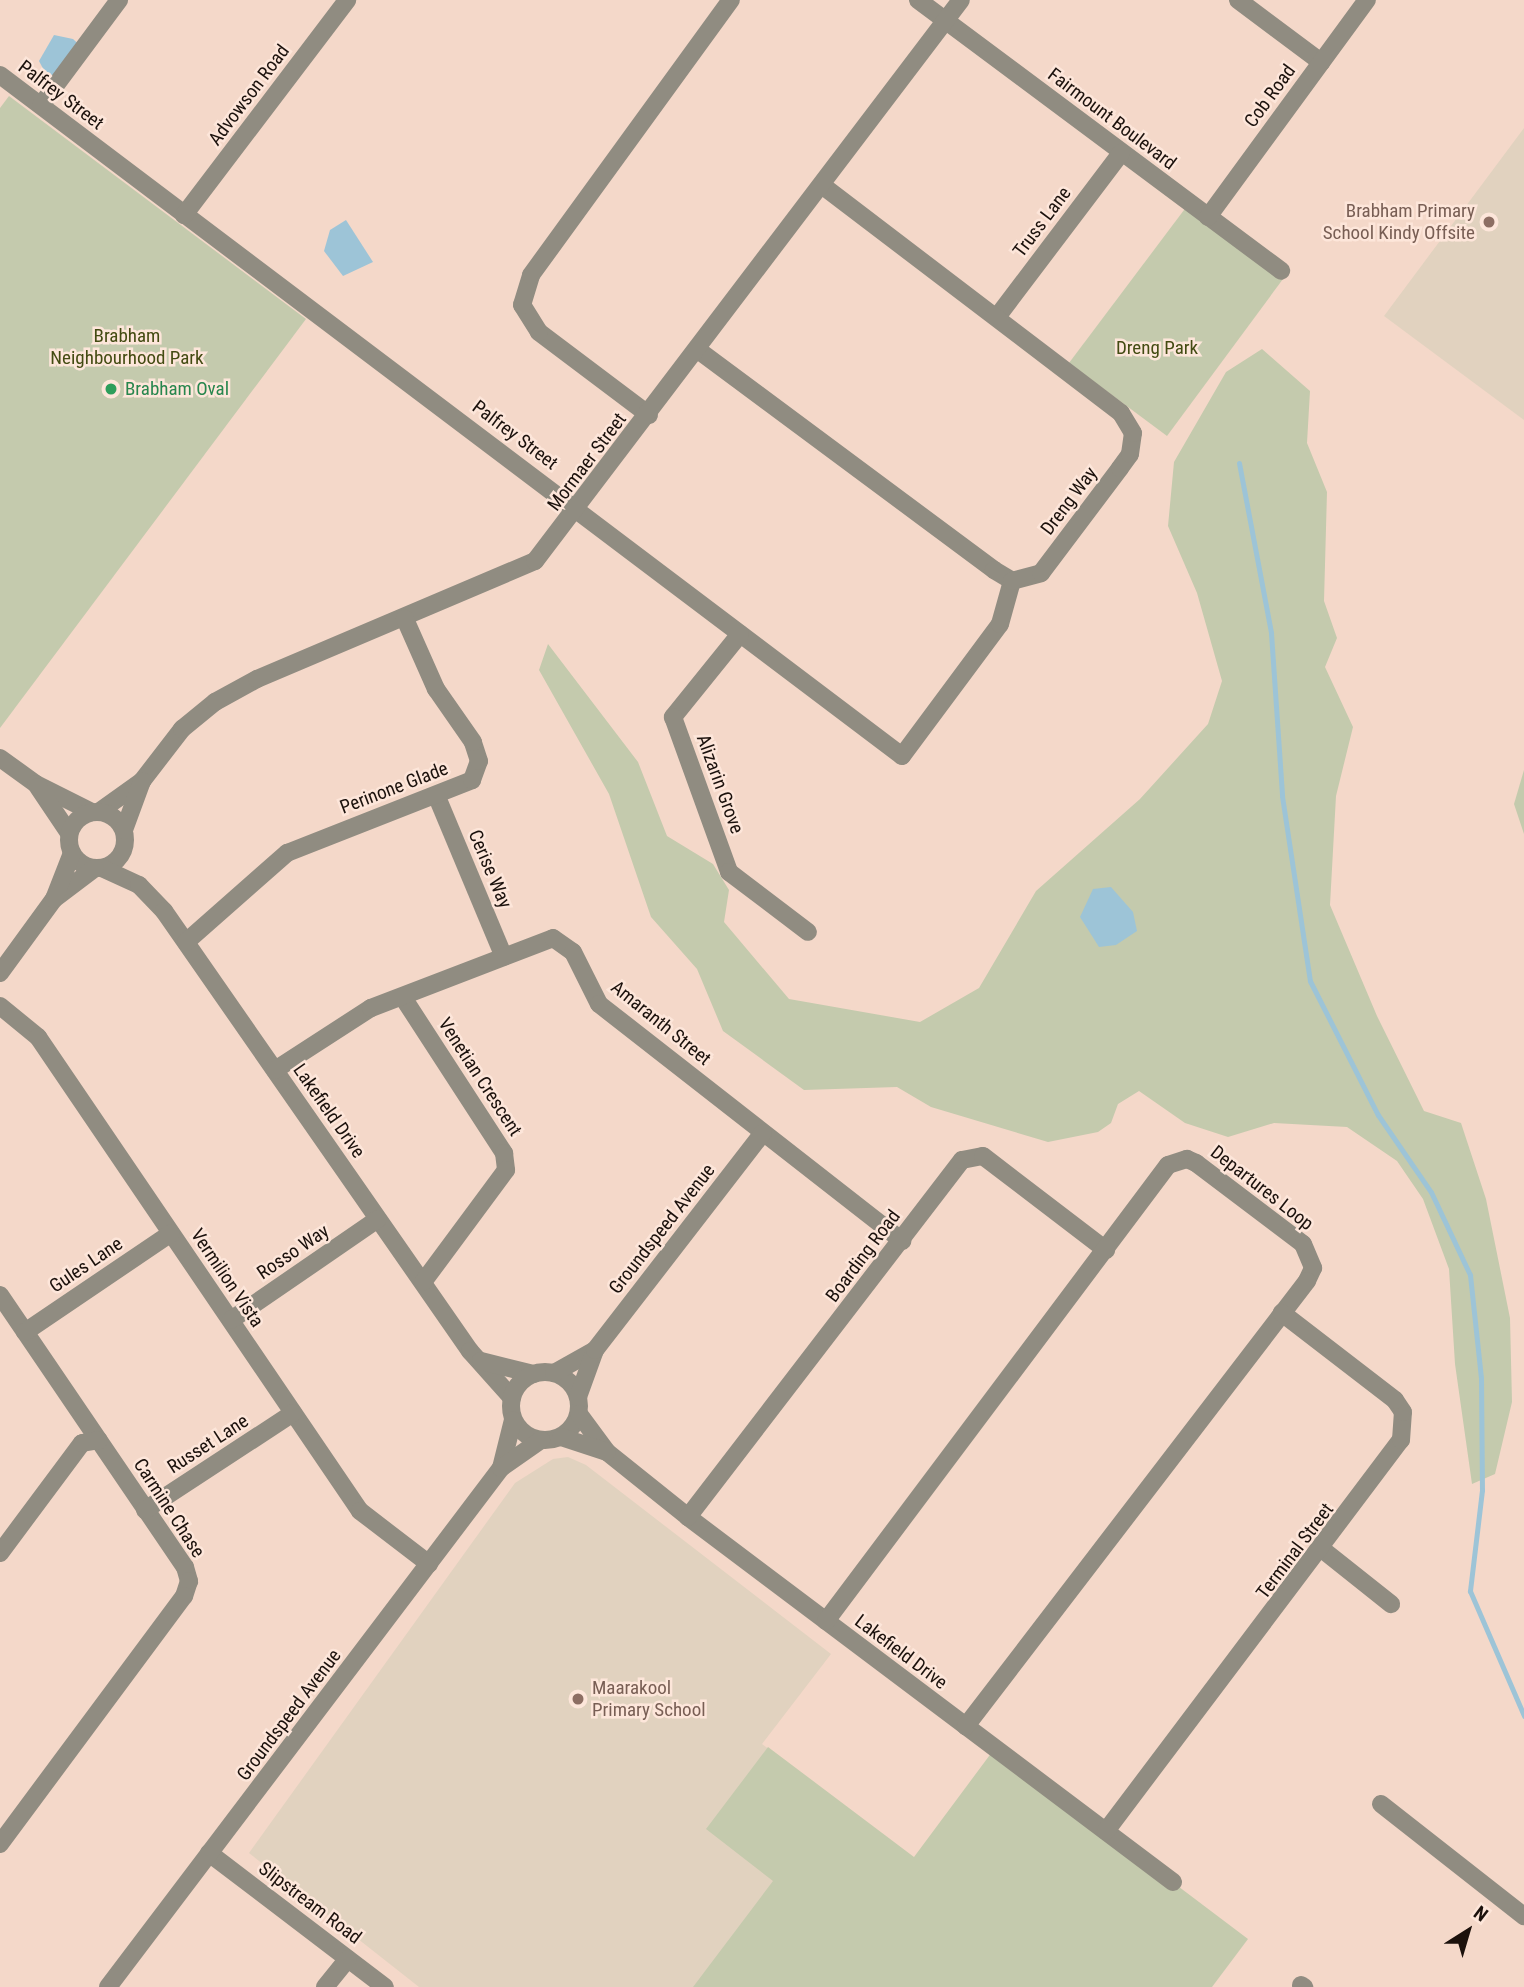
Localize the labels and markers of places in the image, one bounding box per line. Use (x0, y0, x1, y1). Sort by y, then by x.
place label: Brabham Primary School Kindy Offsite (1323, 200, 1475, 244)
marker: Brabham Primary School Kindy Offsite (1481, 214, 1497, 230)
place label: Brabham Oval (125, 378, 229, 400)
marker: Brabham Oval (103, 381, 119, 397)
place label: Maarakool Primary School (592, 1677, 706, 1721)
marker: Maarakool Primary School (570, 1691, 586, 1707)

